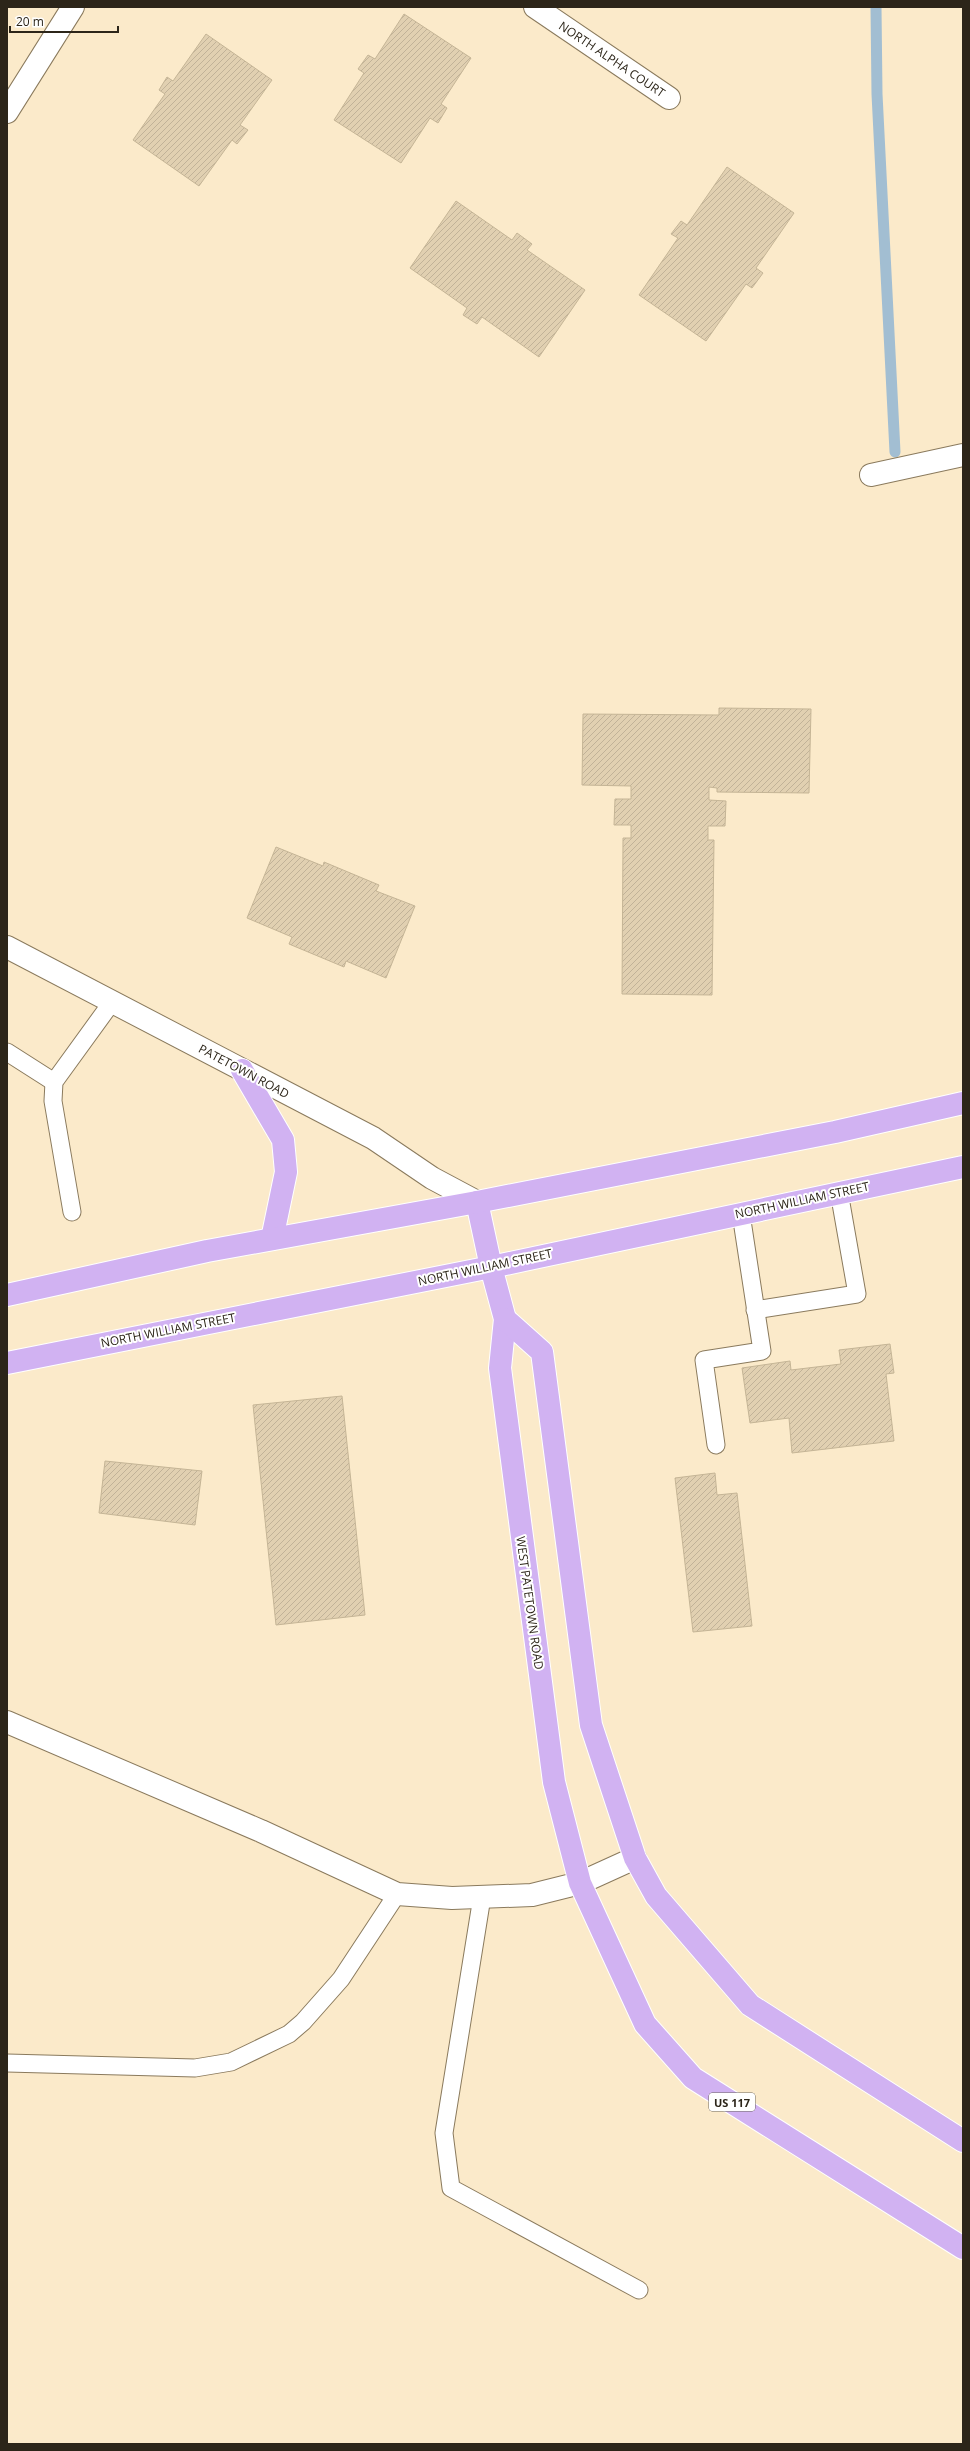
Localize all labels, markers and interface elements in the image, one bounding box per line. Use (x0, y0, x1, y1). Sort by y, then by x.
scale bar (10, 8, 118, 34)
text: 20 m (16, 13, 44, 30)
street label: NORTH ALPHA COURT (556, 17, 669, 101)
street label: PATETOWN ROAD (196, 1040, 292, 1102)
street label: NORTH WILLIAM STREET (733, 1177, 871, 1223)
street label: NORTH WILLIAM STREET (416, 1244, 554, 1290)
street label: NORTH WILLIAM STREET (99, 1309, 237, 1351)
street label: WEST PATETOWN ROAD (512, 1535, 548, 1671)
road number: US 117 (709, 2093, 755, 2111)

